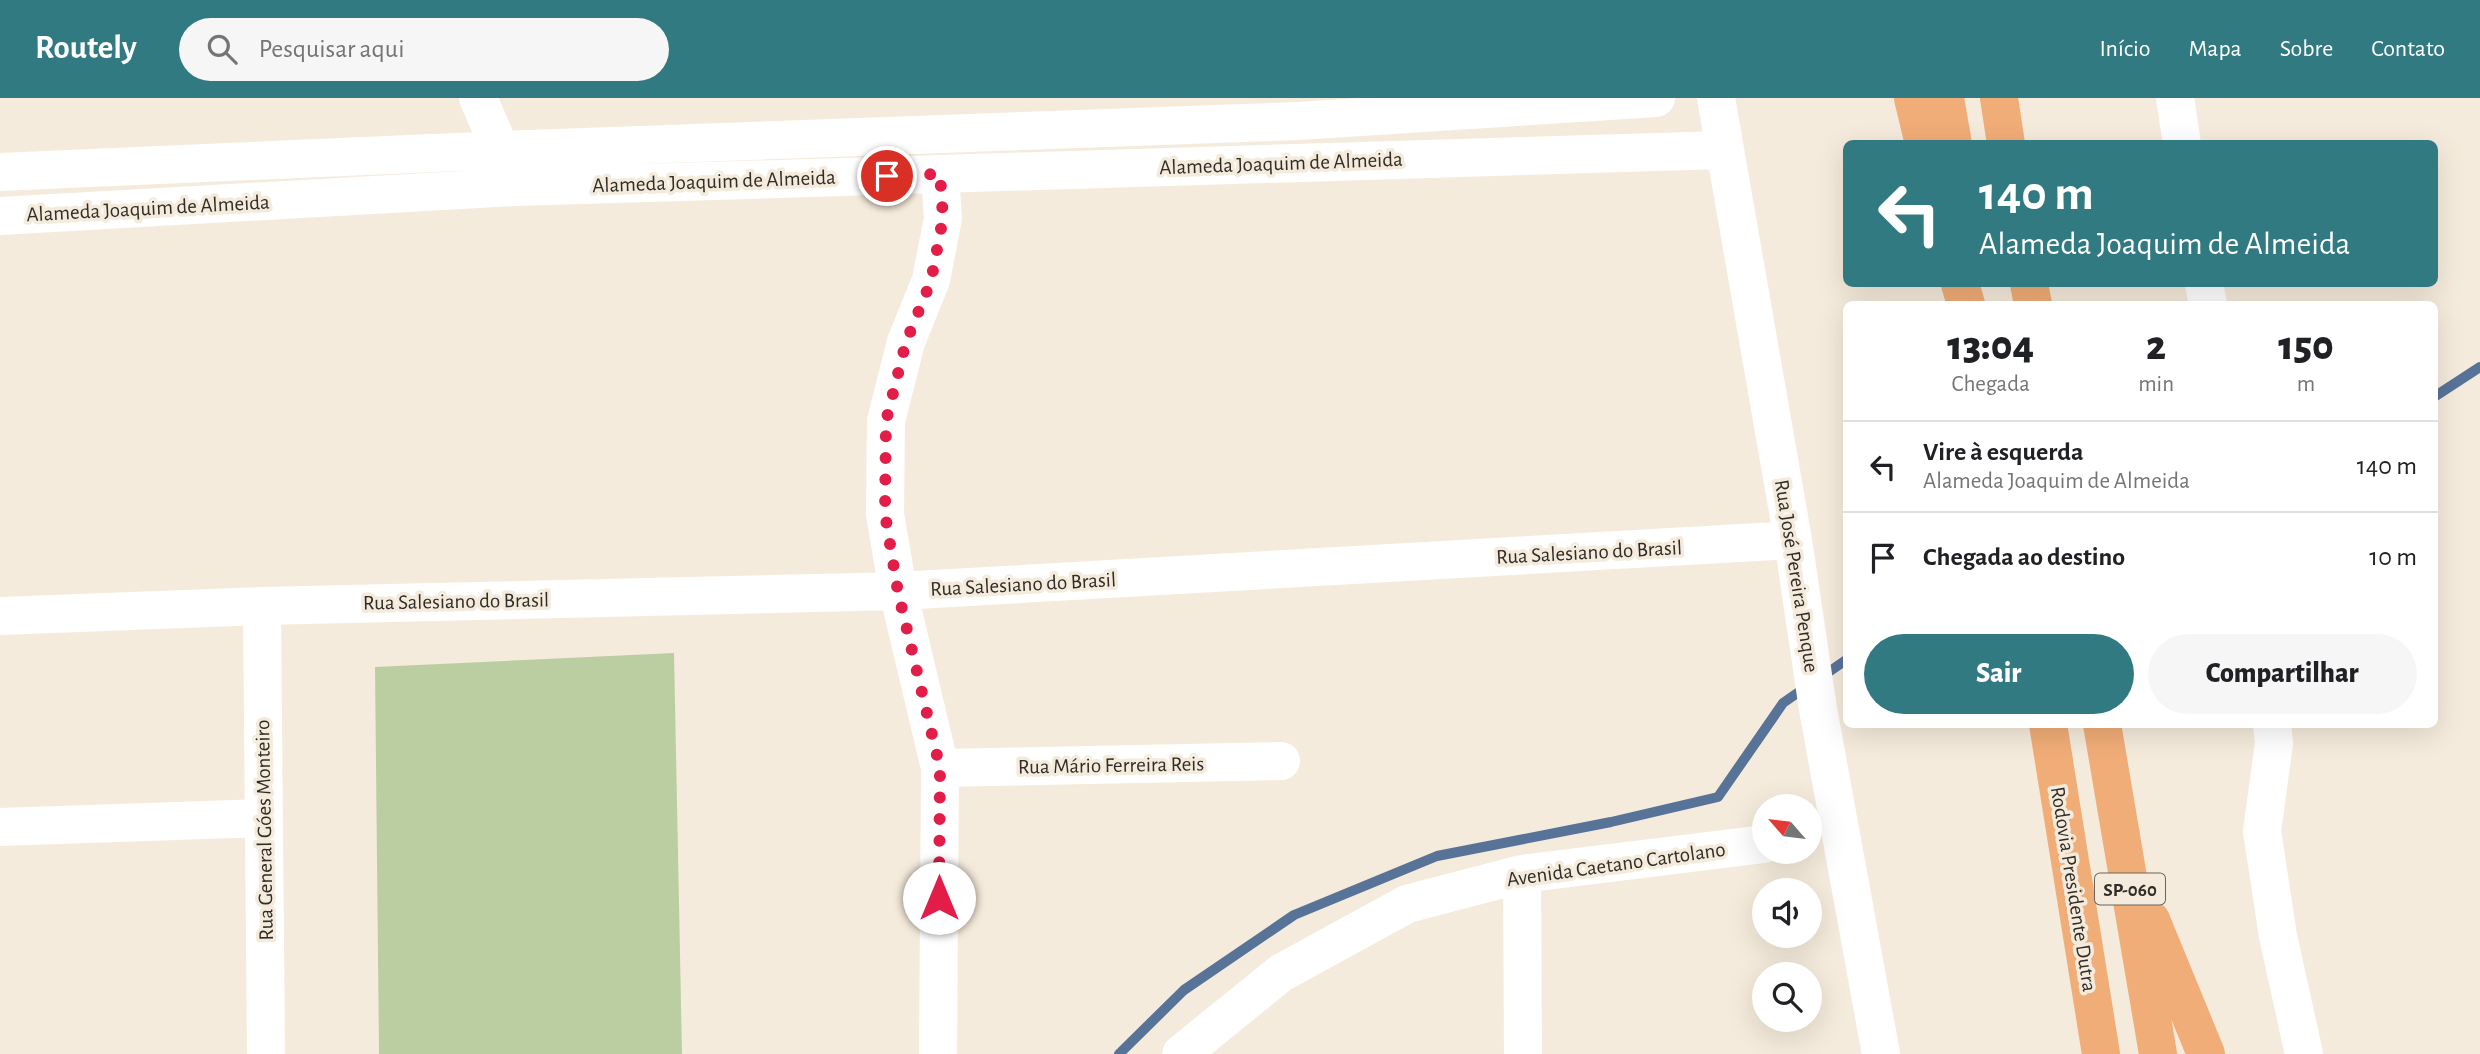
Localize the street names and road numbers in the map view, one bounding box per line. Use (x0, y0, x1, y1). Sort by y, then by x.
street label: Alameda Joaquim de Almeida (1159, 149, 1403, 178)
street label: Alameda Joaquim de Almeida (592, 167, 836, 196)
street label: Alameda Joaquim de Almeida (26, 192, 271, 225)
street label: Rua José Pereira Penque (1771, 478, 1822, 674)
street label: Rua Salesiano do Brasil (1496, 537, 1683, 568)
street label: Rua Salesiano do Brasil (930, 569, 1117, 600)
street label: Rua Salesiano do Brasil (363, 589, 549, 614)
street label: Rua General Góes Monteiro (252, 719, 277, 941)
street label: Rua Mário Ferreira Reis (1018, 753, 1204, 778)
street label: Rodovia Presidente Dutra (2047, 785, 2100, 993)
street label: Avenida Caetano Cartolano (1505, 839, 1727, 890)
road number: SP-060 (2095, 874, 2165, 904)

